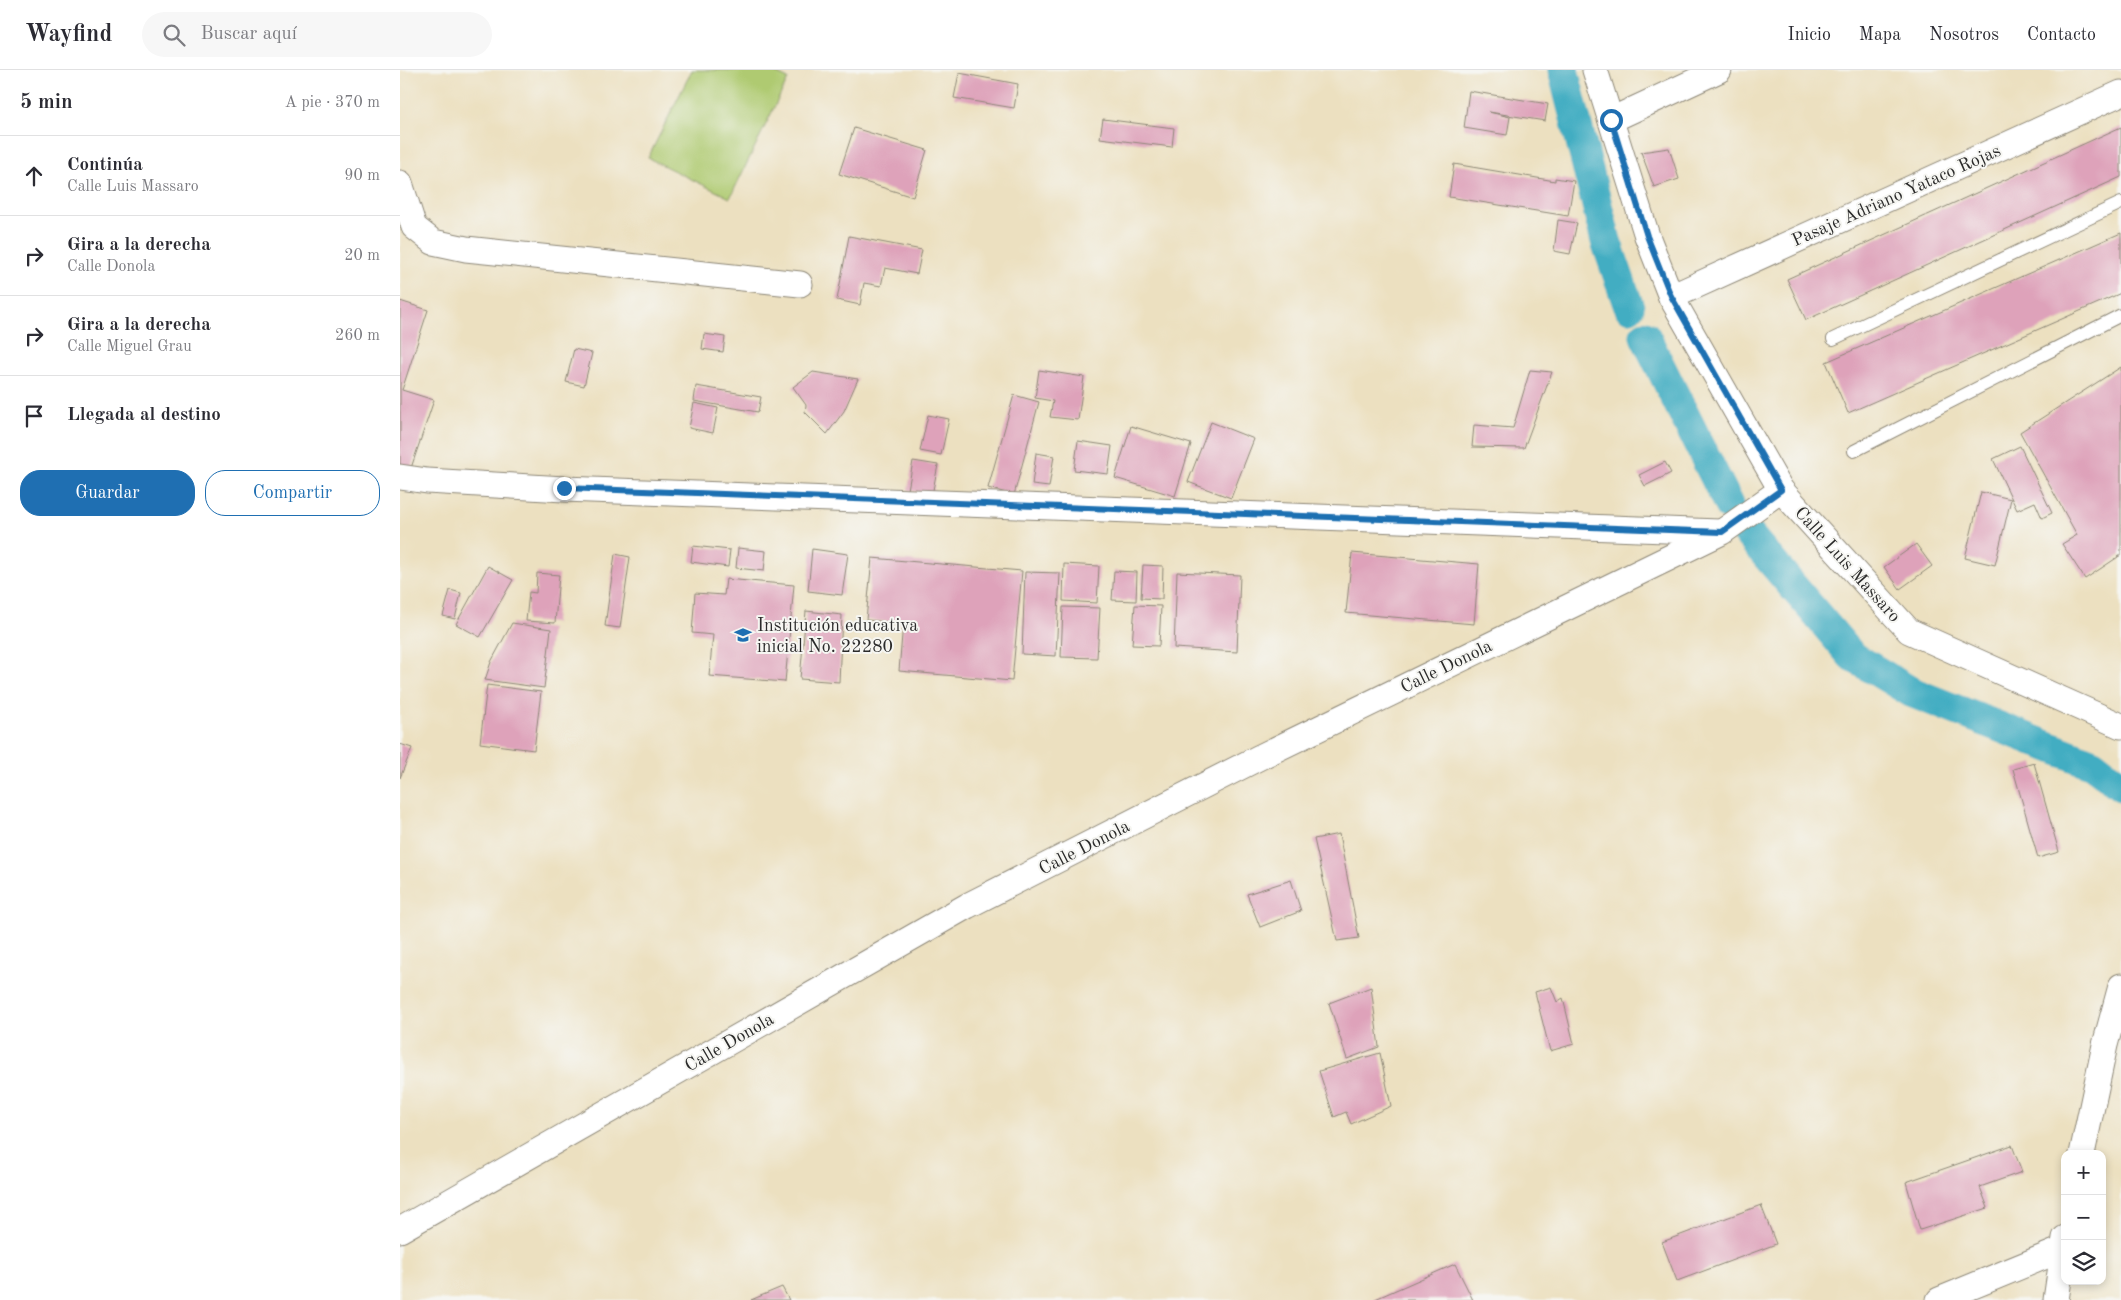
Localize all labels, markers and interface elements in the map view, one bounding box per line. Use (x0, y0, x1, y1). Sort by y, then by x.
search box (142, 12, 492, 57)
icon: search (160, 21, 188, 49)
text: Wayfind (25, 23, 112, 47)
text: Buscar aquí (200, 25, 297, 44)
text: Inicio (1788, 26, 1831, 44)
text: Mapa (1859, 26, 1901, 44)
text: Nosotros (1929, 26, 1999, 44)
text: Contacto (2027, 26, 2096, 44)
text: 5 min (20, 92, 73, 113)
text: A pie · 370 m (285, 95, 380, 111)
route start (1600, 109, 1623, 132)
street label: Pasaje Adriano Yataco Rojas (1789, 142, 2004, 250)
text: Continúa (67, 156, 143, 175)
icon: ahead (20, 162, 48, 190)
text: 90 m (344, 168, 380, 184)
text: Calle Luis Massaro (67, 179, 199, 195)
text: Gira a la derecha (67, 236, 211, 255)
icon: right (20, 242, 48, 270)
text: 20 m (344, 248, 380, 264)
text: Calle Donola (67, 259, 155, 275)
text: Gira a la derecha (67, 316, 211, 335)
icon: right (20, 322, 48, 350)
text: 260 m (335, 328, 380, 344)
text: Calle Miguel Grau (67, 339, 192, 355)
icon: arrive (20, 402, 48, 430)
text: Llegada al destino (67, 406, 221, 425)
button: Guardar (20, 470, 195, 516)
button: Compartir (205, 470, 380, 516)
route end (553, 477, 576, 500)
street label: Calle Luis Massaro (1791, 504, 1904, 626)
place label: Institución educativa inicial No. 22280 (757, 617, 918, 656)
school or university icon: Institución educativa inicial No. 22280 (733, 625, 753, 645)
street label: Calle Donola (1398, 637, 1495, 697)
street label: Calle Donola (1036, 817, 1133, 878)
street label: Calle Donola (682, 1010, 777, 1076)
map controls (2061, 1150, 2106, 1285)
button: + (2061, 1150, 2106, 1195)
button: − (2061, 1195, 2106, 1240)
button: layers (2061, 1240, 2106, 1285)

